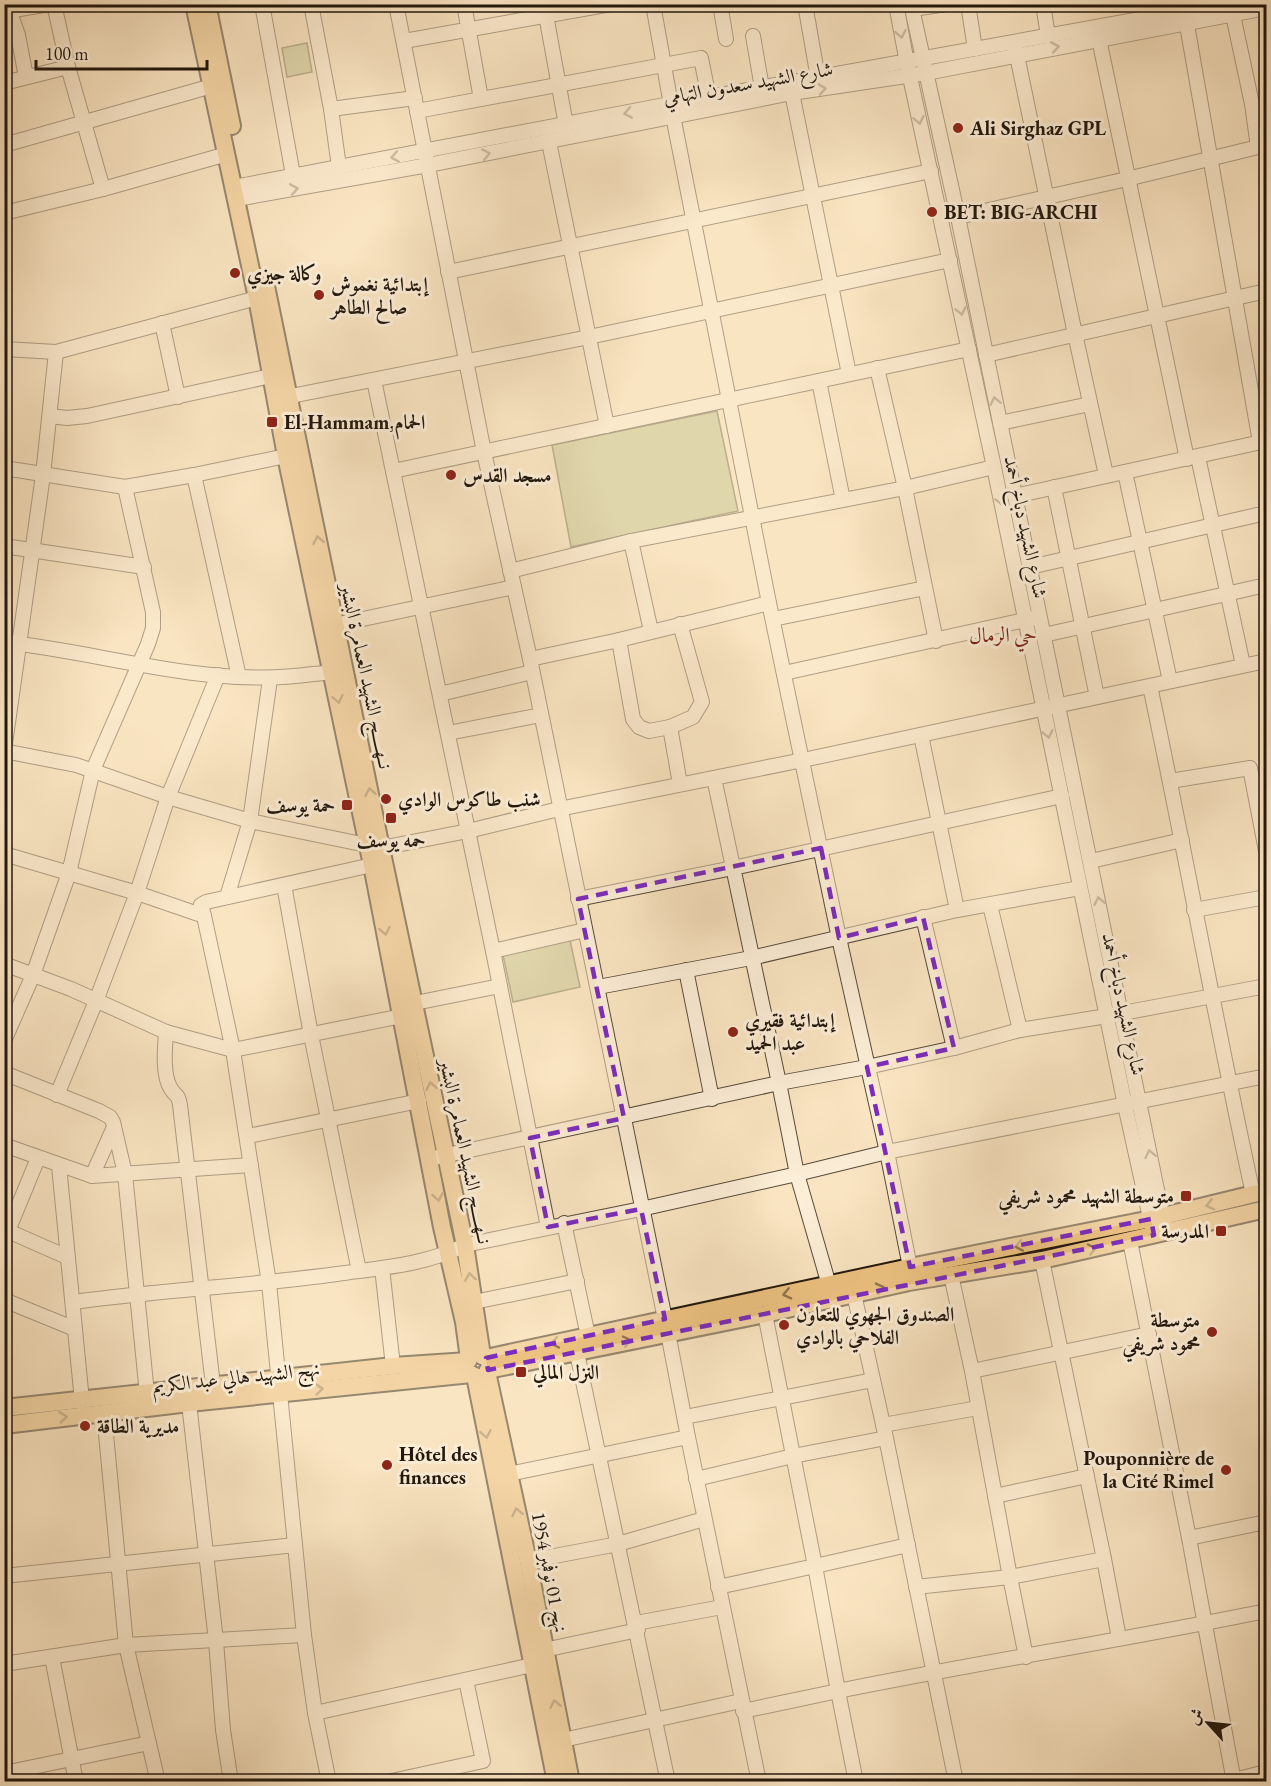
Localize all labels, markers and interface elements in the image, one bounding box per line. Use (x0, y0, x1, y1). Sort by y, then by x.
one-way arrow (894, 28, 907, 38)
scale bar (36, 33, 207, 71)
text: 100 m (45, 42, 89, 65)
one-way arrow (1050, 42, 1060, 54)
street label: شارع الشهيد سعدون التهامي (661, 55, 836, 116)
one-way arrow (817, 83, 826, 95)
one-way arrow (623, 106, 633, 119)
one-way arrow (912, 115, 925, 125)
place label: Ali Sirghaz GPL (969, 115, 1106, 141)
marker: Ali Sirghaz GPL (951, 121, 965, 135)
one-way arrow (481, 148, 491, 161)
one-way arrow (391, 150, 400, 162)
one-way arrow (289, 183, 299, 196)
place label: BET: BIG-ARCHI (944, 199, 1098, 225)
marker: BET: BIG-ARCHI (925, 205, 939, 219)
place label: وكالة جيزي (247, 260, 322, 290)
marker: وكالة جيزي (228, 266, 242, 280)
place label: إبتدائية نغموش صالح الطاهر (329, 271, 430, 324)
marker: إبتدائية نغموش صالح الطاهر (312, 288, 326, 302)
one-way arrow (953, 305, 966, 315)
one-way arrow (990, 397, 1003, 407)
place label: El-Hammam,الحمام (284, 409, 425, 440)
marker: El-Hammam,الحمام (265, 415, 279, 429)
street label: شارع الشهيد دباخ أحمد (993, 453, 1055, 602)
place label: مسجد القدس (463, 462, 552, 488)
marker: مسجد القدس (444, 468, 458, 482)
one-way arrow (994, 496, 1007, 506)
one-way arrow (312, 535, 325, 545)
street label: نــهـــــج الشهيد العمامرة البشير (329, 579, 399, 772)
district label: حي الرمال (969, 621, 1037, 652)
one-way arrow (331, 694, 344, 704)
one-way arrow (1041, 728, 1054, 738)
place label: شنب طاكوس الوادي (398, 786, 541, 816)
one-way arrow (364, 788, 377, 798)
place label: حمة يوسف (266, 792, 335, 818)
marker: شنب طاكوس الوادي (379, 792, 393, 806)
marker: حمة يوسف (340, 798, 354, 812)
marker: حمه يوسف (384, 811, 398, 825)
place label: حمه يوسف (356, 827, 426, 853)
one-way arrow (1093, 896, 1106, 906)
one-way arrow (378, 926, 391, 936)
street label: شارع الشهيد دباخ أحمد (1091, 930, 1153, 1079)
place label: إبتدائية فقيري عبد الحميد (745, 1007, 836, 1056)
marker: إبتدائية فقيري عبد الحميد (726, 1025, 740, 1039)
street label: نــهـــــج الشهيد العمامرة البشير (428, 1054, 498, 1247)
one-way arrow (425, 1081, 438, 1091)
one-way arrow (1144, 1149, 1157, 1159)
place label: متوسطة الشهيد محمود شريفي (998, 1183, 1174, 1216)
marker: متوسطة الشهيد محمود شريفي (1179, 1189, 1193, 1203)
one-way arrow (431, 1192, 444, 1202)
one-way arrow (1205, 1197, 1215, 1210)
place label: المدرسة (1161, 1218, 1209, 1244)
marker: المدرسة (1214, 1224, 1228, 1238)
one-way arrow (1014, 1238, 1024, 1251)
one-way arrow (1087, 1243, 1097, 1256)
one-way arrow (465, 1273, 477, 1282)
one-way arrow (875, 1283, 885, 1296)
one-way arrow (782, 1287, 792, 1300)
place label: الصندوق الجهوي للتعاون الفلاحي بالوادي (796, 1301, 954, 1354)
place label: متوسطة محمود شريفي (1122, 1307, 1200, 1363)
marker: الصندوق الجهوي للتعاون الفلاحي بالوادي (777, 1318, 791, 1332)
marker: متوسطة محمود شريفي (1205, 1325, 1219, 1339)
one-way arrow (622, 1335, 632, 1348)
one-way arrow (550, 1336, 560, 1349)
street label: نهج الشهيد هالي عبد الكريم (151, 1355, 322, 1404)
place label: النزل المالي (532, 1359, 599, 1388)
marker: النزل المالي (514, 1365, 528, 1379)
one-way arrow (314, 1384, 324, 1396)
one-way arrow (58, 1412, 67, 1424)
place label: مديرية الطاقة (97, 1413, 179, 1439)
marker: مديرية الطاقة (78, 1419, 92, 1433)
one-way arrow (479, 1428, 492, 1438)
place label: Hôtel des finances (399, 1441, 477, 1490)
place label: Pouponnière de la Cité Rimel (1083, 1445, 1214, 1494)
marker: Hôtel des finances (380, 1458, 394, 1472)
marker: Pouponnière de la Cité Rimel (1219, 1463, 1233, 1477)
one-way arrow (512, 1508, 525, 1518)
street label: نهج 01 نوفمبر 1954 (521, 1509, 574, 1636)
north arrow (1178, 1693, 1238, 1753)
one-way arrow (549, 1699, 562, 1709)
text: ش (1182, 1705, 1208, 1728)

